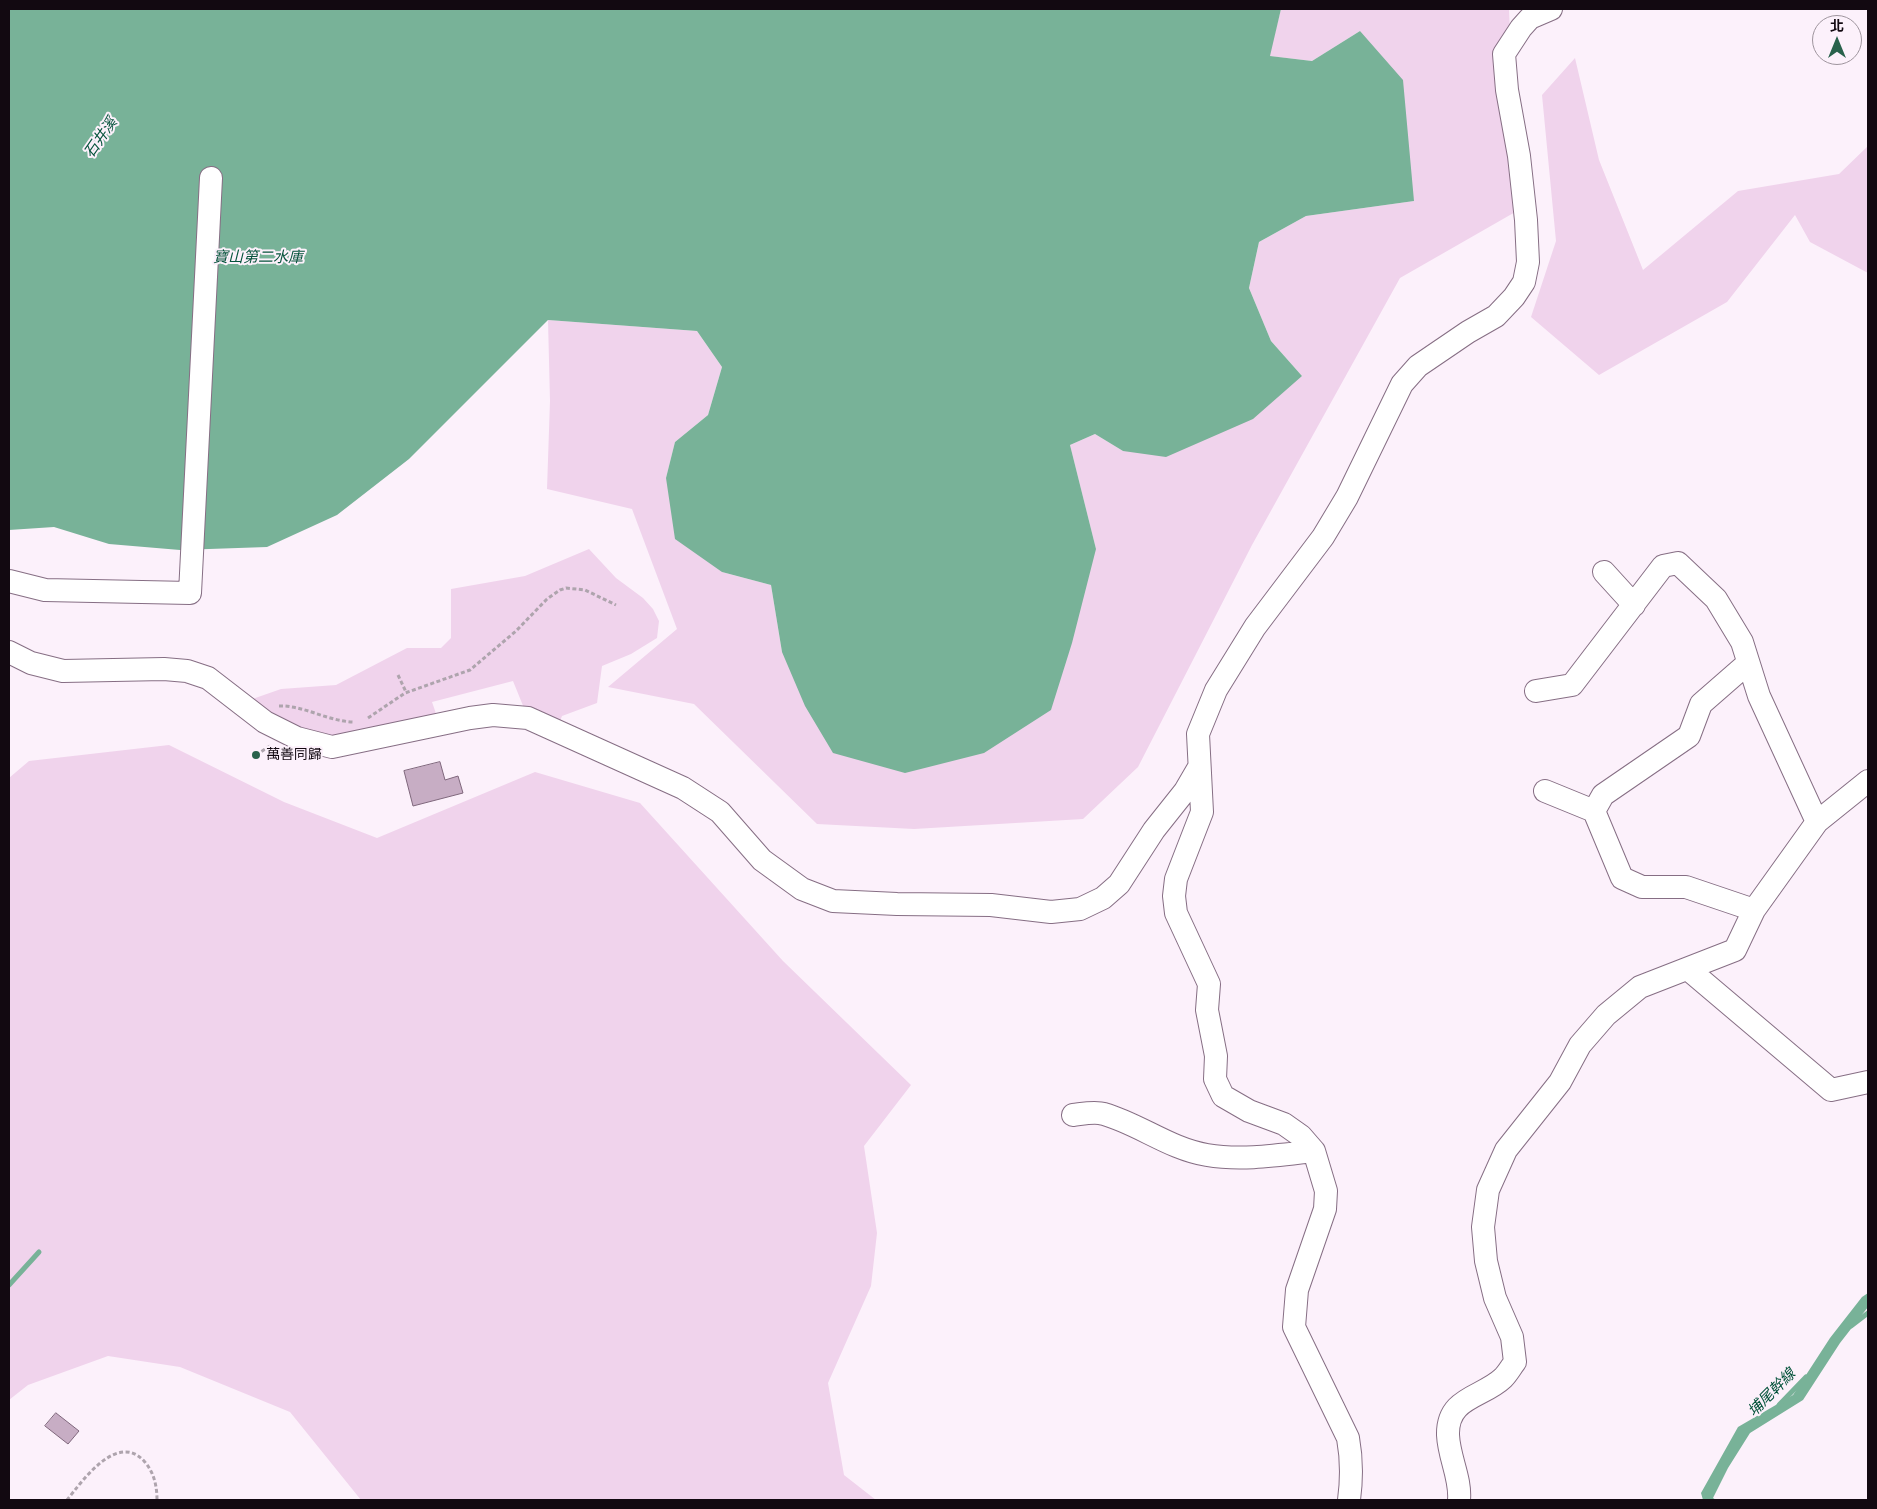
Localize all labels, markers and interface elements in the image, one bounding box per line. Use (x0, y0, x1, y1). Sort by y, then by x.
north arrow (1812, 15, 1862, 65)
text: 北 (1830, 16, 1844, 35)
water label: 石井溪 (81, 114, 121, 162)
water label: 寶山第二水庫 (213, 249, 303, 267)
place label: 萬善同歸 (266, 747, 322, 763)
marker: 萬善同歸 (250, 749, 262, 761)
water label: 埔尾幹線 (1744, 1365, 1800, 1421)

